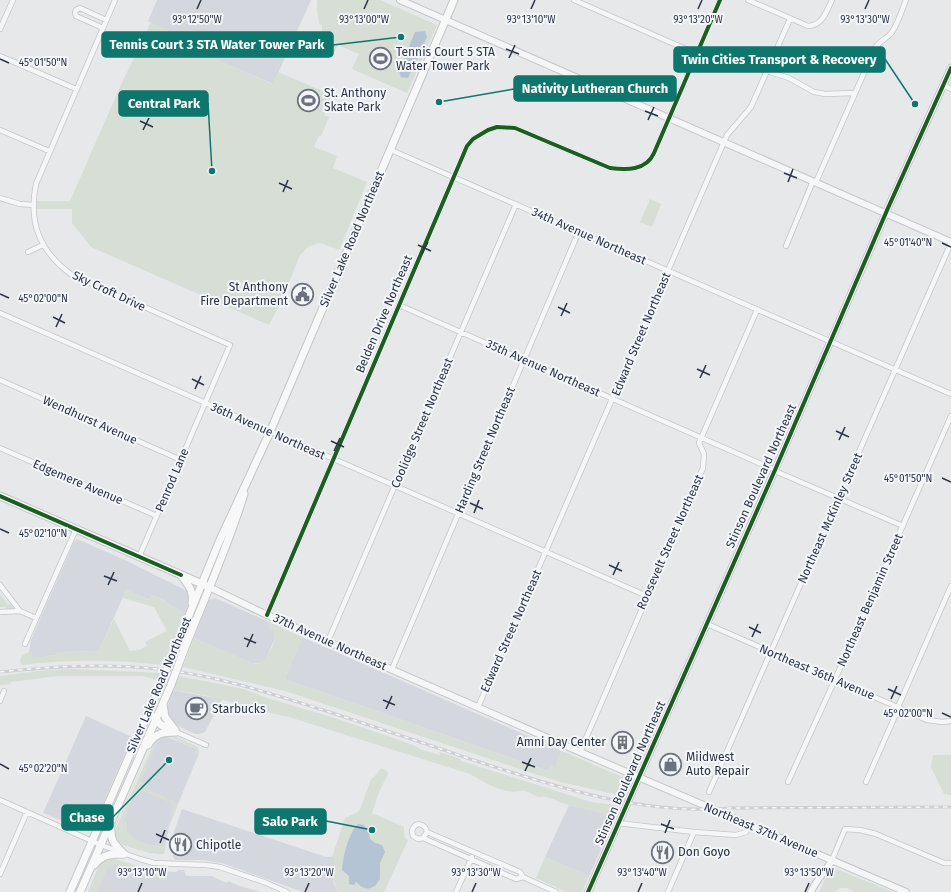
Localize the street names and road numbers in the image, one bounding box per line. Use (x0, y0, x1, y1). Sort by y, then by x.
street label: Silver Lake Road Northeast (317, 168, 387, 309)
street label: 34th Avenue Northeast (530, 204, 649, 268)
street label: Belden Drive Northeast (353, 252, 415, 375)
street label: Sky Croft Drive (70, 268, 148, 314)
street label: Edward Street Northeast (609, 270, 674, 398)
street label: 35th Avenue Northeast (484, 337, 603, 400)
street label: Coolidge Street Northeast (388, 355, 456, 490)
street label: Harding Street Northeast (452, 384, 518, 515)
street label: Wendhurst Avenue (41, 393, 139, 447)
street label: 36th Avenue Northeast (209, 399, 328, 463)
street label: Stinson Boulevard Northeast (723, 401, 799, 550)
street label: Penrod Lane (152, 446, 192, 514)
street label: Northeast McKinley Street (795, 450, 865, 585)
street label: Edgemere Avenue (31, 457, 125, 507)
street label: Roosevelt Street Northeast (634, 472, 706, 612)
street label: Northeast Benjamin Street (834, 531, 906, 669)
street label: Edward Street Northeast (478, 567, 545, 694)
street label: 37th Avenue Northeast (271, 611, 390, 674)
street label: Silver Lake Road Northeast (124, 614, 194, 755)
street label: Northeast 36th Avenue (757, 641, 877, 703)
street label: Stinson Boulevard Northeast (592, 698, 668, 847)
street label: Northeast 37th Avenue (702, 800, 820, 860)

